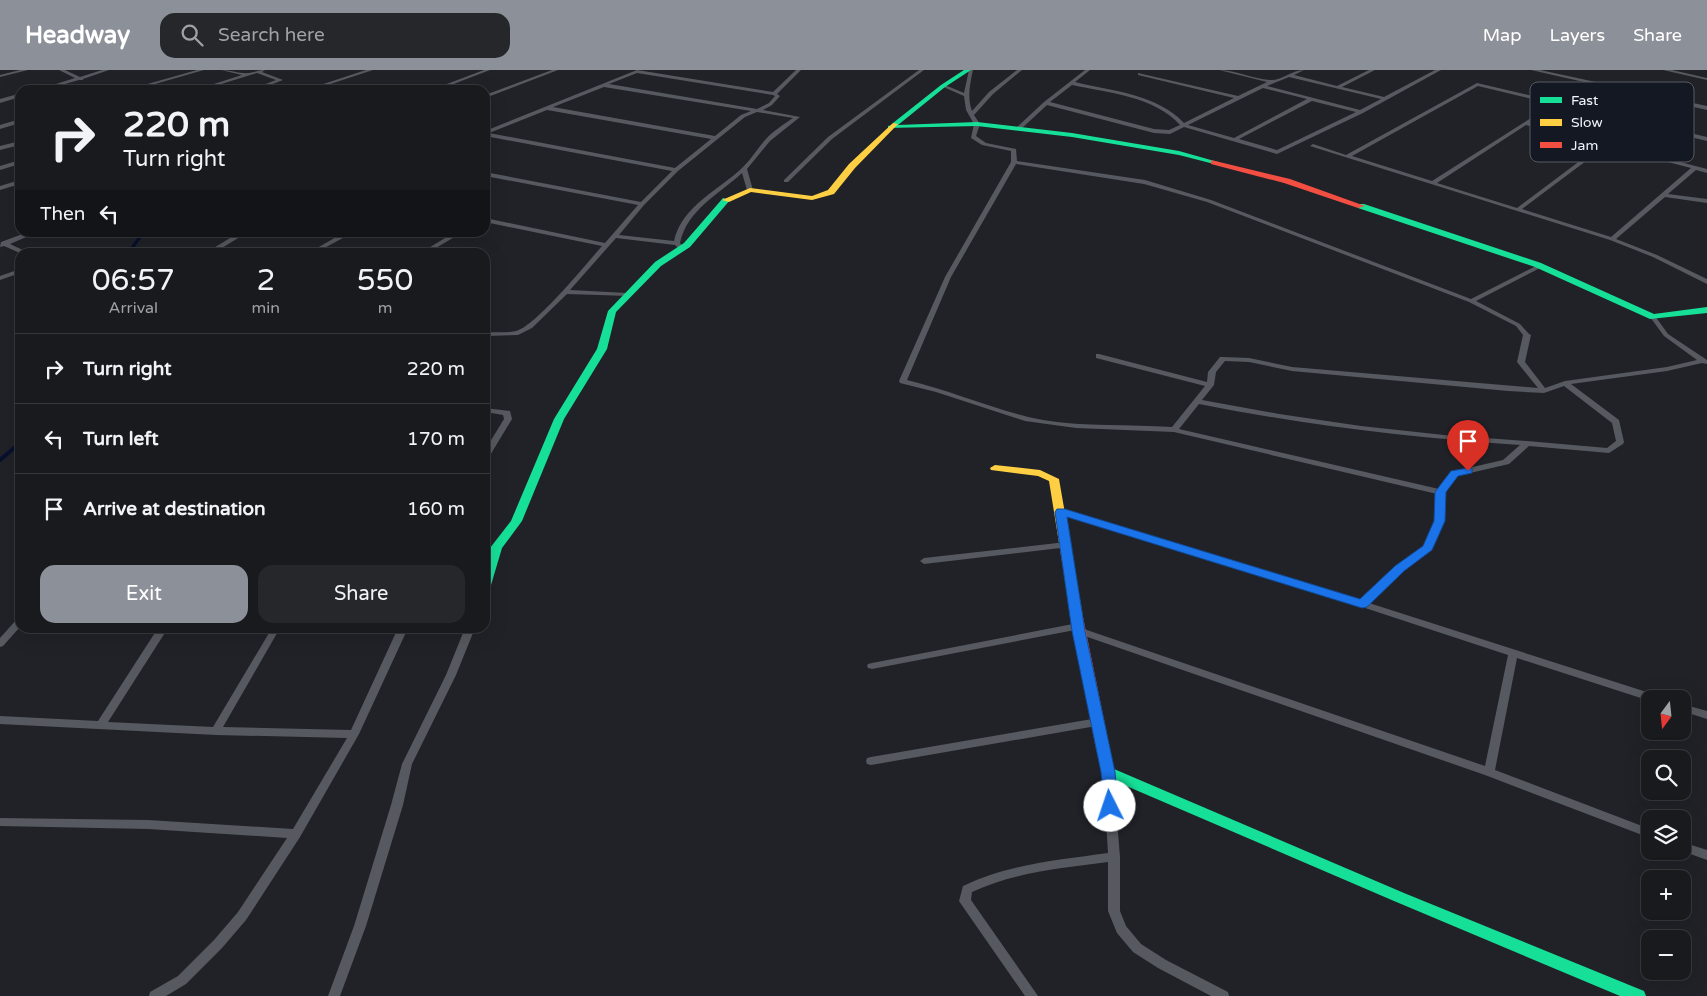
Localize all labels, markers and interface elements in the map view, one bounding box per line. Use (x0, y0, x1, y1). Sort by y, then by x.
search box (160, 13, 510, 58)
text: Headway (25, 21, 130, 50)
icon: search (178, 21, 206, 49)
text: Search here (218, 24, 325, 46)
text: Map (1483, 24, 1522, 46)
text: Layers (1550, 24, 1605, 46)
text: Share (1633, 24, 1682, 46)
legend (1530, 82, 1694, 162)
text: Fast (1571, 92, 1599, 109)
text: 220 m (123, 104, 230, 146)
icon: right (40, 105, 105, 170)
text: Slow (1571, 114, 1603, 131)
text: Jam (1571, 137, 1598, 154)
text: Turn right (123, 146, 225, 172)
icon: left (95, 200, 123, 228)
text: Then (40, 203, 85, 225)
text: 06:57 (92, 262, 175, 299)
text: 2 (256, 262, 275, 299)
text: 550 (357, 262, 413, 299)
text: Arrival (109, 298, 158, 318)
text: min (252, 298, 280, 318)
text: m (378, 298, 392, 318)
icon: right (40, 355, 68, 383)
text: Turn right (83, 358, 171, 380)
text: 220 m (407, 358, 465, 380)
pin (1447, 420, 1489, 471)
icon: left (40, 425, 68, 453)
icon: arrive (1454, 427, 1482, 455)
text: Turn left (83, 428, 159, 450)
text: 170 m (407, 428, 465, 450)
icon: arrive (40, 495, 68, 523)
text: Arrive at destination (83, 498, 266, 520)
text: 160 m (407, 498, 465, 520)
button: Exit (40, 565, 248, 623)
button: Share (258, 565, 465, 623)
north arrow (1641, 690, 1691, 740)
map controls (1641, 690, 1691, 980)
button: search (1641, 750, 1691, 800)
position arrow (1083, 779, 1135, 831)
button: layers (1641, 810, 1691, 860)
button: + (1641, 870, 1691, 920)
button: − (1641, 930, 1691, 980)

